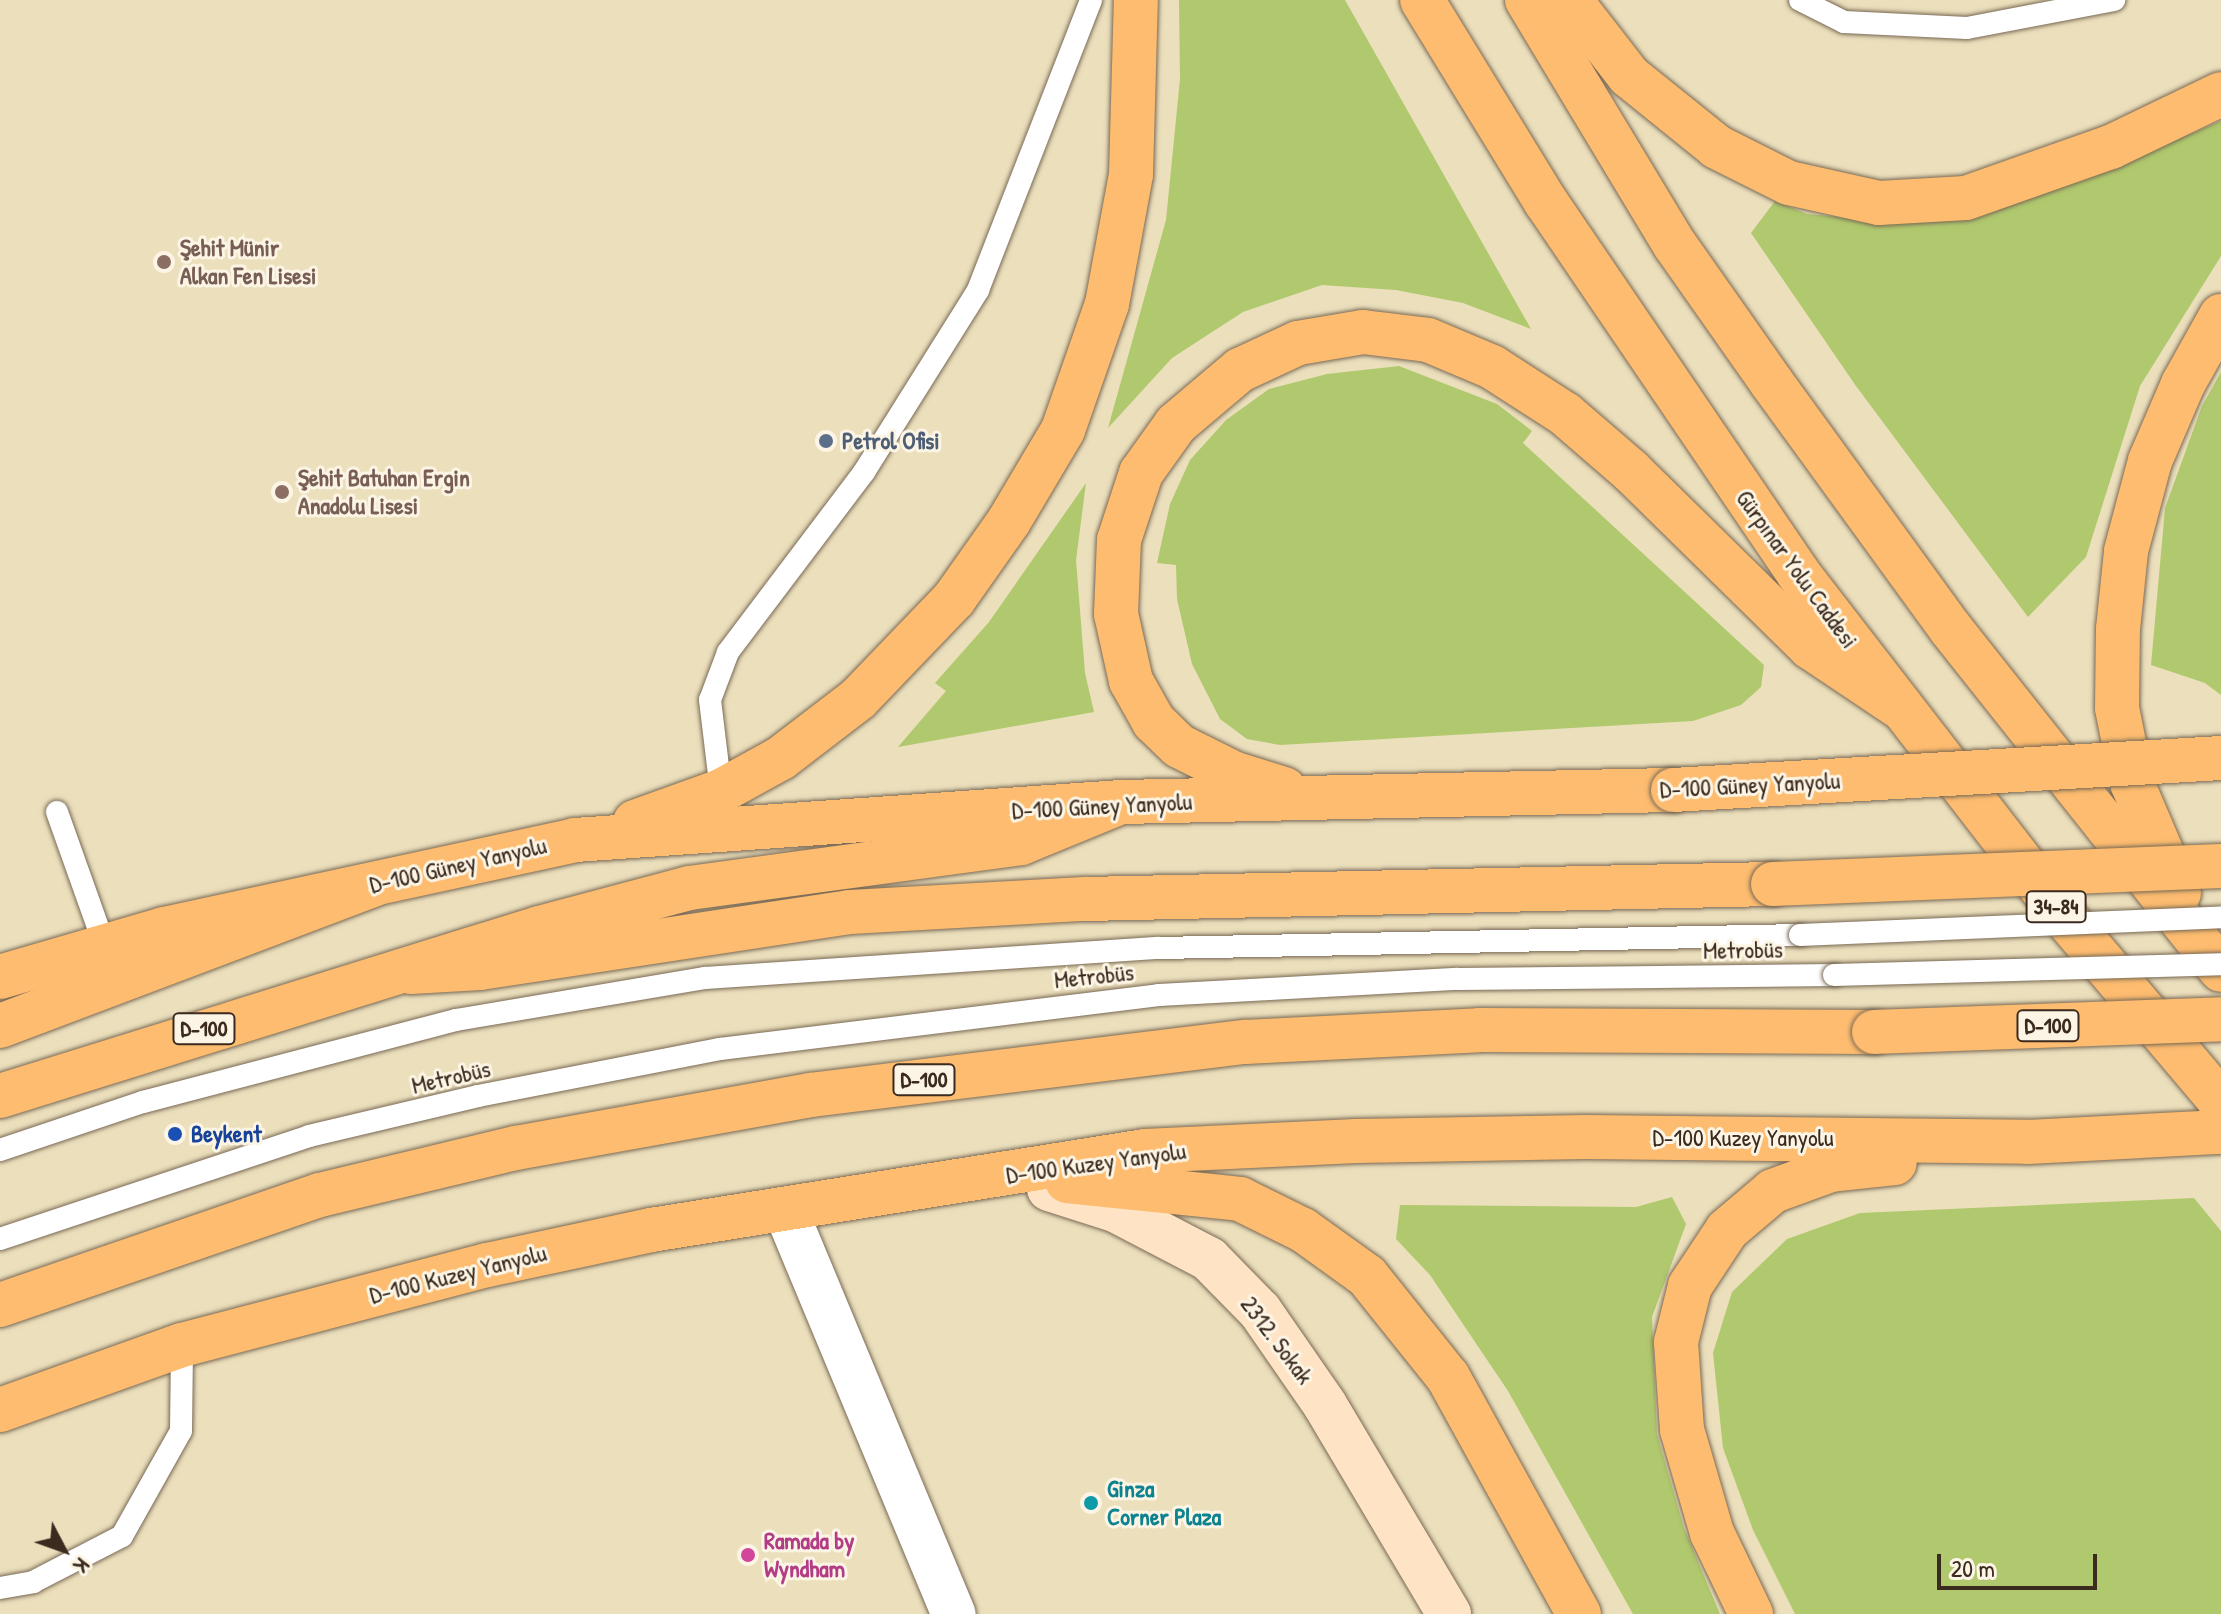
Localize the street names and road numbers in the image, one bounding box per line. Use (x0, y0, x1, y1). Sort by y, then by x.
street label: Gürpınar Yolu Caddesi (1730, 484, 1864, 654)
street label: D-100 Güney Yanyolu (1659, 766, 1841, 804)
street label: D-100 Güney Yanyolu (1011, 787, 1193, 825)
street label: D-100 Güney Yanyolu (367, 831, 549, 899)
road number: 34-84 (2024, 889, 2088, 925)
street label: Metrobüs (1703, 935, 1783, 965)
street label: Metrobüs (1053, 958, 1135, 994)
road number: D-100 (2016, 1008, 2080, 1044)
road number: D-100 (172, 1011, 236, 1047)
street label: Metrobüs (409, 1054, 493, 1100)
road number: D-100 (892, 1062, 956, 1098)
street label: D-100 Kuzey Yanyolu (1652, 1124, 1834, 1152)
street label: D-100 Kuzey Yanyolu (1004, 1136, 1188, 1190)
street label: D-100 Kuzey Yanyolu (367, 1238, 549, 1310)
street label: 2312. Sokak (1235, 1290, 1319, 1390)

